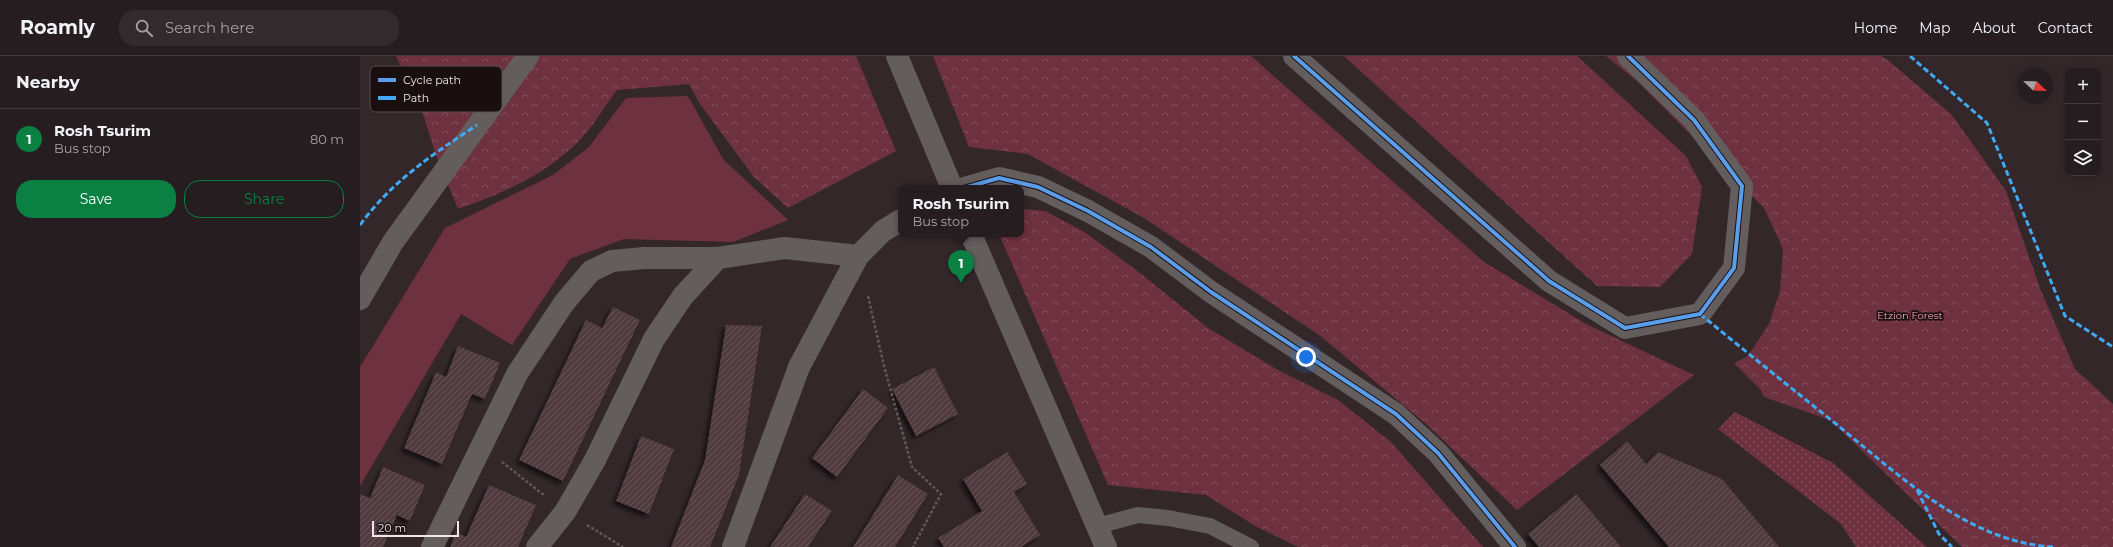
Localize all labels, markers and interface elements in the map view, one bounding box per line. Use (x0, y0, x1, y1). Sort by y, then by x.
search box (119, 10, 399, 46)
text: Roamly (20, 16, 95, 39)
icon: search (133, 17, 155, 39)
text: Search here (165, 18, 254, 37)
text: Home (1854, 19, 1897, 37)
text: Map (1919, 19, 1950, 37)
text: About (1972, 19, 2016, 37)
text: Contact (2038, 19, 2093, 37)
legend (370, 66, 502, 112)
north arrow (2017, 68, 2053, 104)
map controls (2065, 68, 2101, 176)
button: + (2065, 68, 2101, 104)
text: Nearby (16, 72, 80, 92)
text: Cycle path (403, 73, 461, 87)
text: Path (403, 91, 429, 105)
button: − (2065, 104, 2101, 140)
text: Rosh Tsurim (54, 121, 151, 140)
text: 1 (26, 131, 32, 147)
text: 80 m (310, 131, 344, 147)
text: Bus stop (54, 140, 111, 156)
button: layers (2065, 140, 2101, 176)
button: Save (16, 180, 176, 218)
button: Share (184, 180, 344, 218)
popup (898, 185, 1024, 237)
text: Rosh Tsurim (912, 194, 1010, 213)
text: Bus stop (912, 213, 969, 229)
pin: 1 (948, 250, 974, 283)
park label: Etzion Forest (1877, 309, 1943, 322)
your location (1296, 347, 1316, 367)
scale bar (372, 519, 459, 538)
text: 20 m (378, 521, 406, 535)

